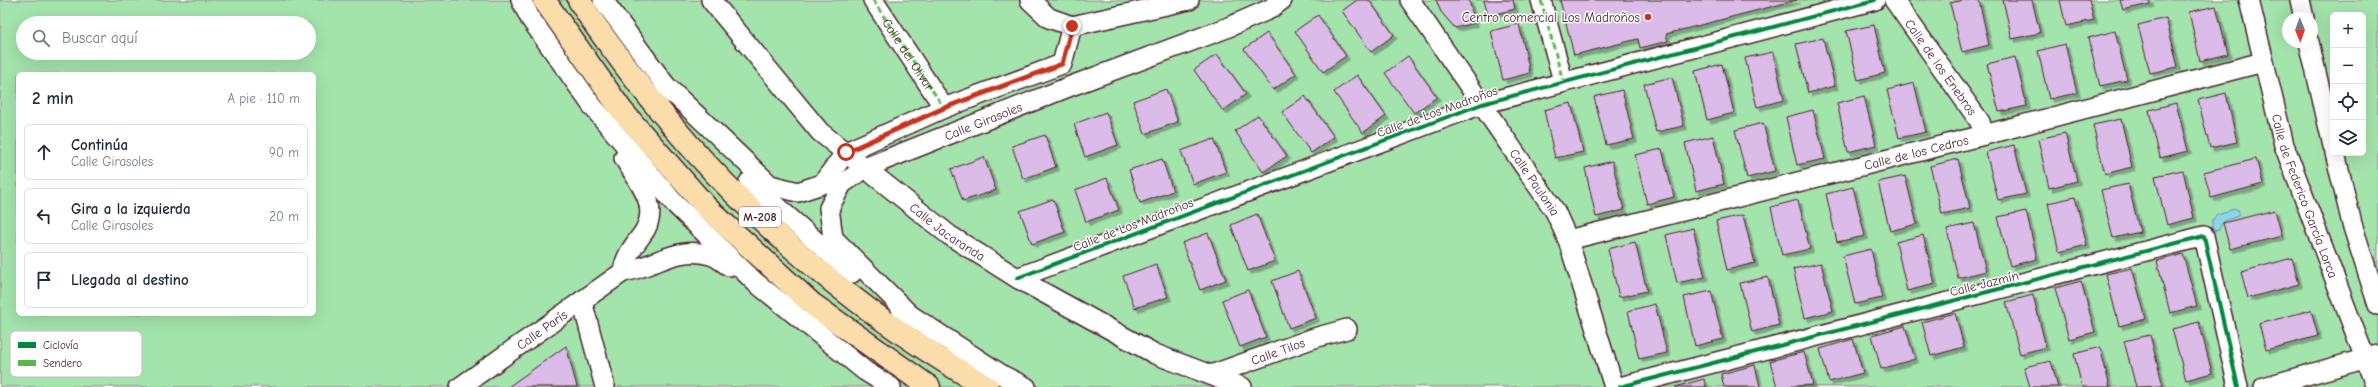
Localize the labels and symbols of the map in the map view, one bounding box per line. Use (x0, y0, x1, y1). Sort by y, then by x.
place label: Centro comercial Los Madroños (1462, 10, 1640, 25)
marker: Centro comercial Los Madroños (1643, 12, 1653, 22)
north arrow (2282, 12, 2318, 48)
street label: Calle del Olivar (879, 16, 938, 94)
street label: Calle de los Enebros (1902, 16, 1980, 118)
route end (1063, 17, 1081, 35)
street label: Calle de Los Madroños (1375, 83, 1500, 140)
street label: Calle Girasoles (942, 99, 1024, 144)
street label: Calle de Federico García Lorca (2269, 112, 2341, 280)
street label: Calle de los Cedros (1862, 132, 1970, 173)
route start (837, 143, 855, 161)
street label: Calle Paulonia (1506, 146, 1563, 218)
street label: Calle de Los Madroños (1071, 195, 1195, 254)
street label: Calle Jacaranda (907, 200, 988, 264)
road number: M-208 (739, 207, 781, 227)
street label: Calle Jazmín (1948, 268, 2020, 299)
street label: Calle París (514, 307, 570, 353)
legend (10, 331, 142, 377)
street label: Calle Tilos (1249, 335, 1307, 368)
text: Ciclovía (43, 339, 78, 352)
text: Sendero (43, 357, 82, 370)

